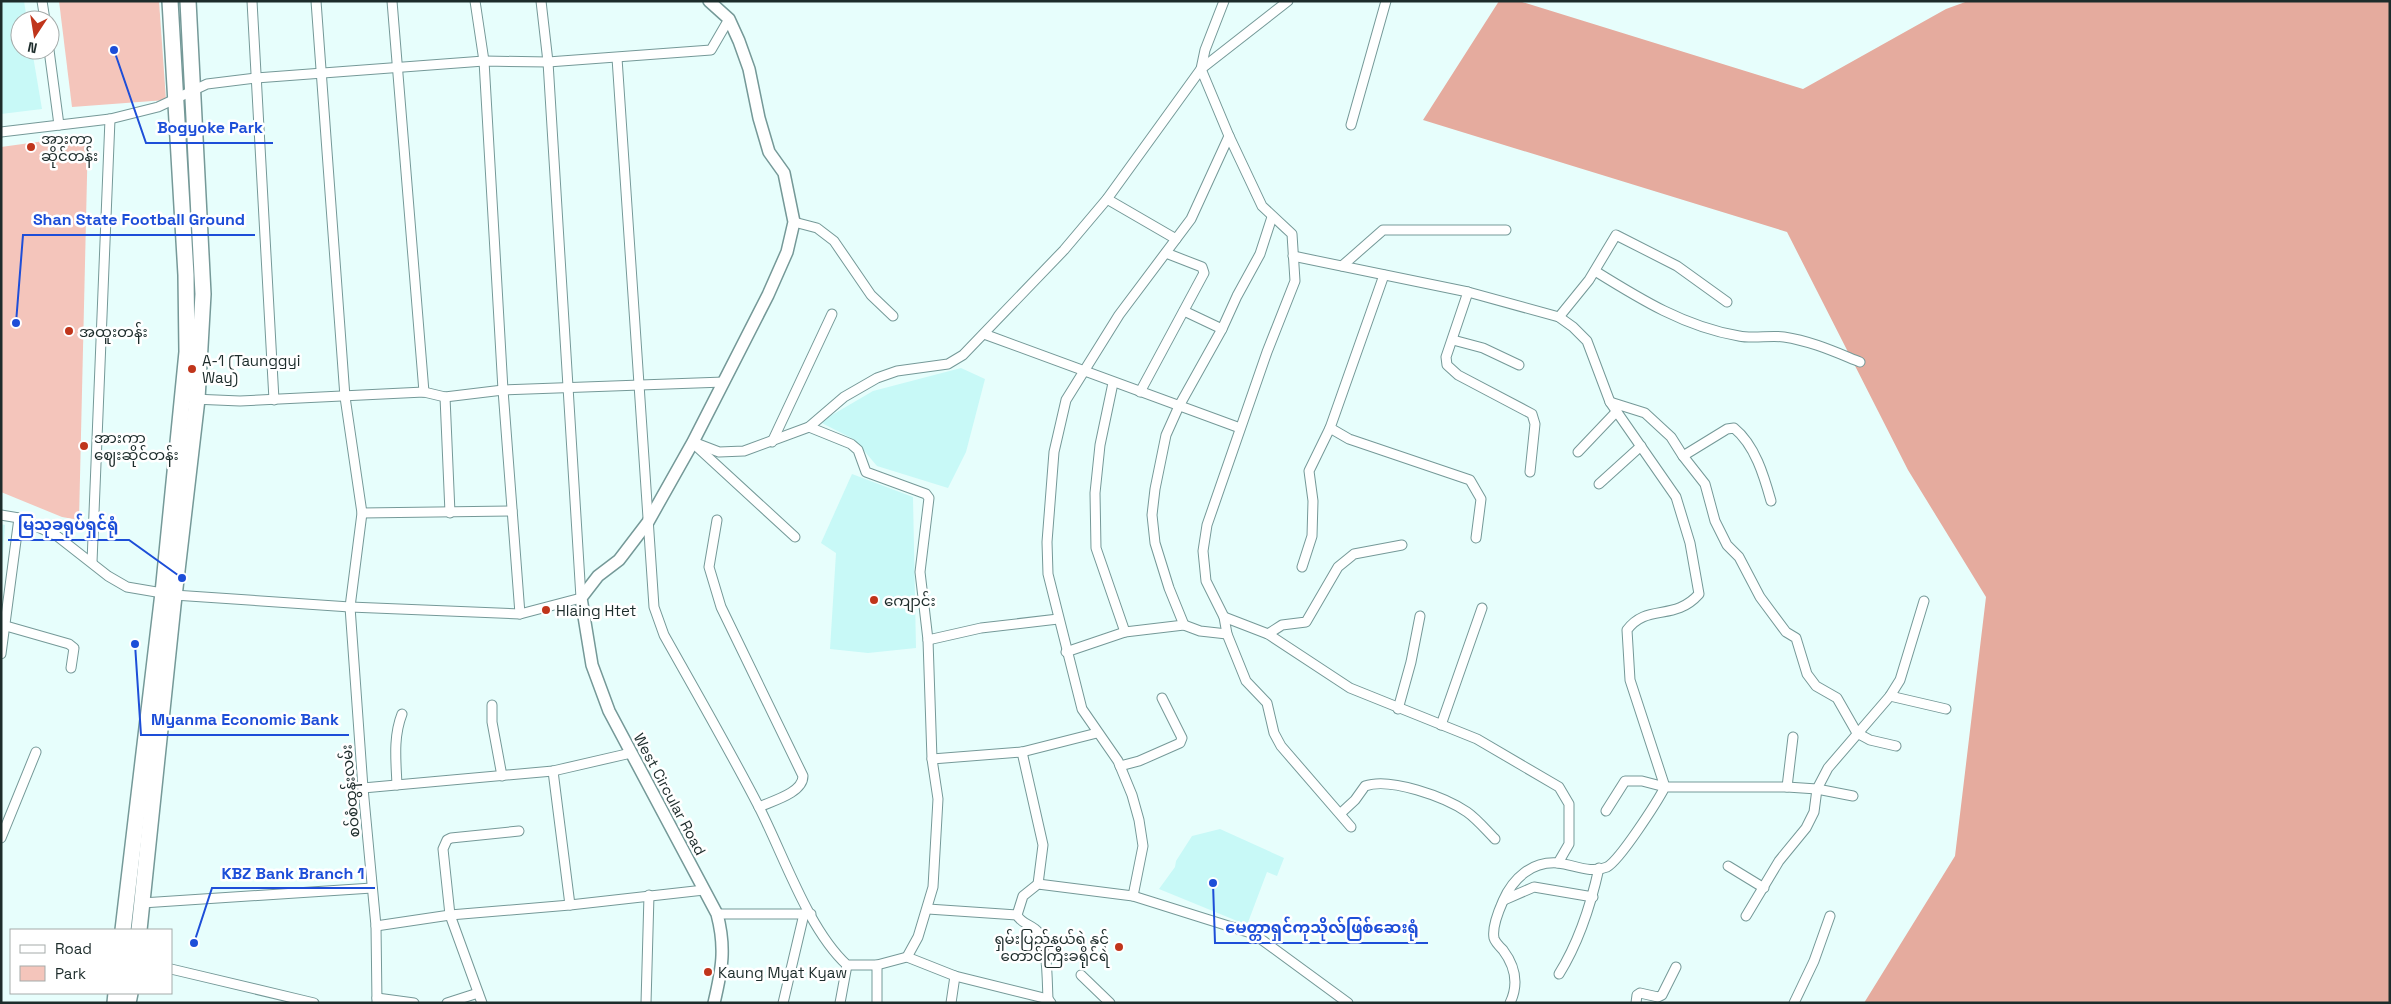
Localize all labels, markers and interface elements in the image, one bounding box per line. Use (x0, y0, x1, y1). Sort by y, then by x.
north arrow (10, 10, 60, 60)
text: N (26, 38, 39, 57)
callout: Bogyoke Park (146, 112, 273, 143)
text: Bogyoke Park (157, 117, 263, 138)
place label: အားကာ ဆိုင်တန်း (41, 129, 98, 168)
marker: အားကာ ဆိုင်တန်း (25, 141, 37, 153)
callout: Shan State Football Ground (23, 204, 255, 235)
text: Shan State Football Ground (33, 209, 245, 230)
place label: အထူးတန်း (79, 322, 148, 344)
marker: အထူးတန်း (63, 325, 75, 337)
place label: A-1 (Taunggyi Way) (202, 351, 300, 388)
marker: A-1 (Taunggyi Way) (186, 363, 198, 375)
place label: အားကာ ဈေးဆိုင်တန်း (94, 428, 179, 467)
marker: အားကာ ဈေးဆိုင်တန်း (78, 440, 90, 452)
callout: မြသုခရုပ်ရှင်ရုံ (8, 509, 129, 540)
text: မြသုခရုပ်ရှင်ရုံ (18, 513, 118, 538)
place label: ကျောင်း (884, 591, 936, 613)
marker: ကျောင်း (868, 594, 880, 606)
place label: Hlaing Htet (556, 601, 637, 620)
marker: Hlaing Htet (540, 604, 552, 616)
callout: Myanma Economic Bank (141, 704, 349, 735)
text: Myanma Economic Bank (151, 709, 339, 730)
street label: West Circular Road (630, 730, 710, 858)
street label: စဝ်စံထွန်းလမ်း (336, 744, 367, 838)
callout: KBZ Bank Branch 1 (212, 857, 375, 888)
text: KBZ Bank Branch 1 (221, 863, 365, 884)
callout: မေတ္တာရှင်ကုသိုလ်ဖြစ်ဆေးရုံ (1215, 912, 1428, 943)
text: မေတ္တာရှင်ကုသိုလ်ဖြစ်ဆေးရုံ (1225, 916, 1419, 941)
legend (10, 929, 172, 994)
place label: ရှမ်းပြည်နယ်ရဲ နှင့် တောင်ကြီးခရိုင်ရဲ (994, 929, 1110, 968)
text: Road (55, 939, 92, 958)
marker: ရှမ်းပြည်နယ်ရဲ နှင့် တောင်ကြီးခရိုင်ရဲ (1113, 941, 1125, 953)
place label: Kaung Myat Kyaw (718, 963, 847, 982)
text: Park (55, 964, 86, 983)
marker: Kaung Myat Kyaw (702, 966, 714, 978)

